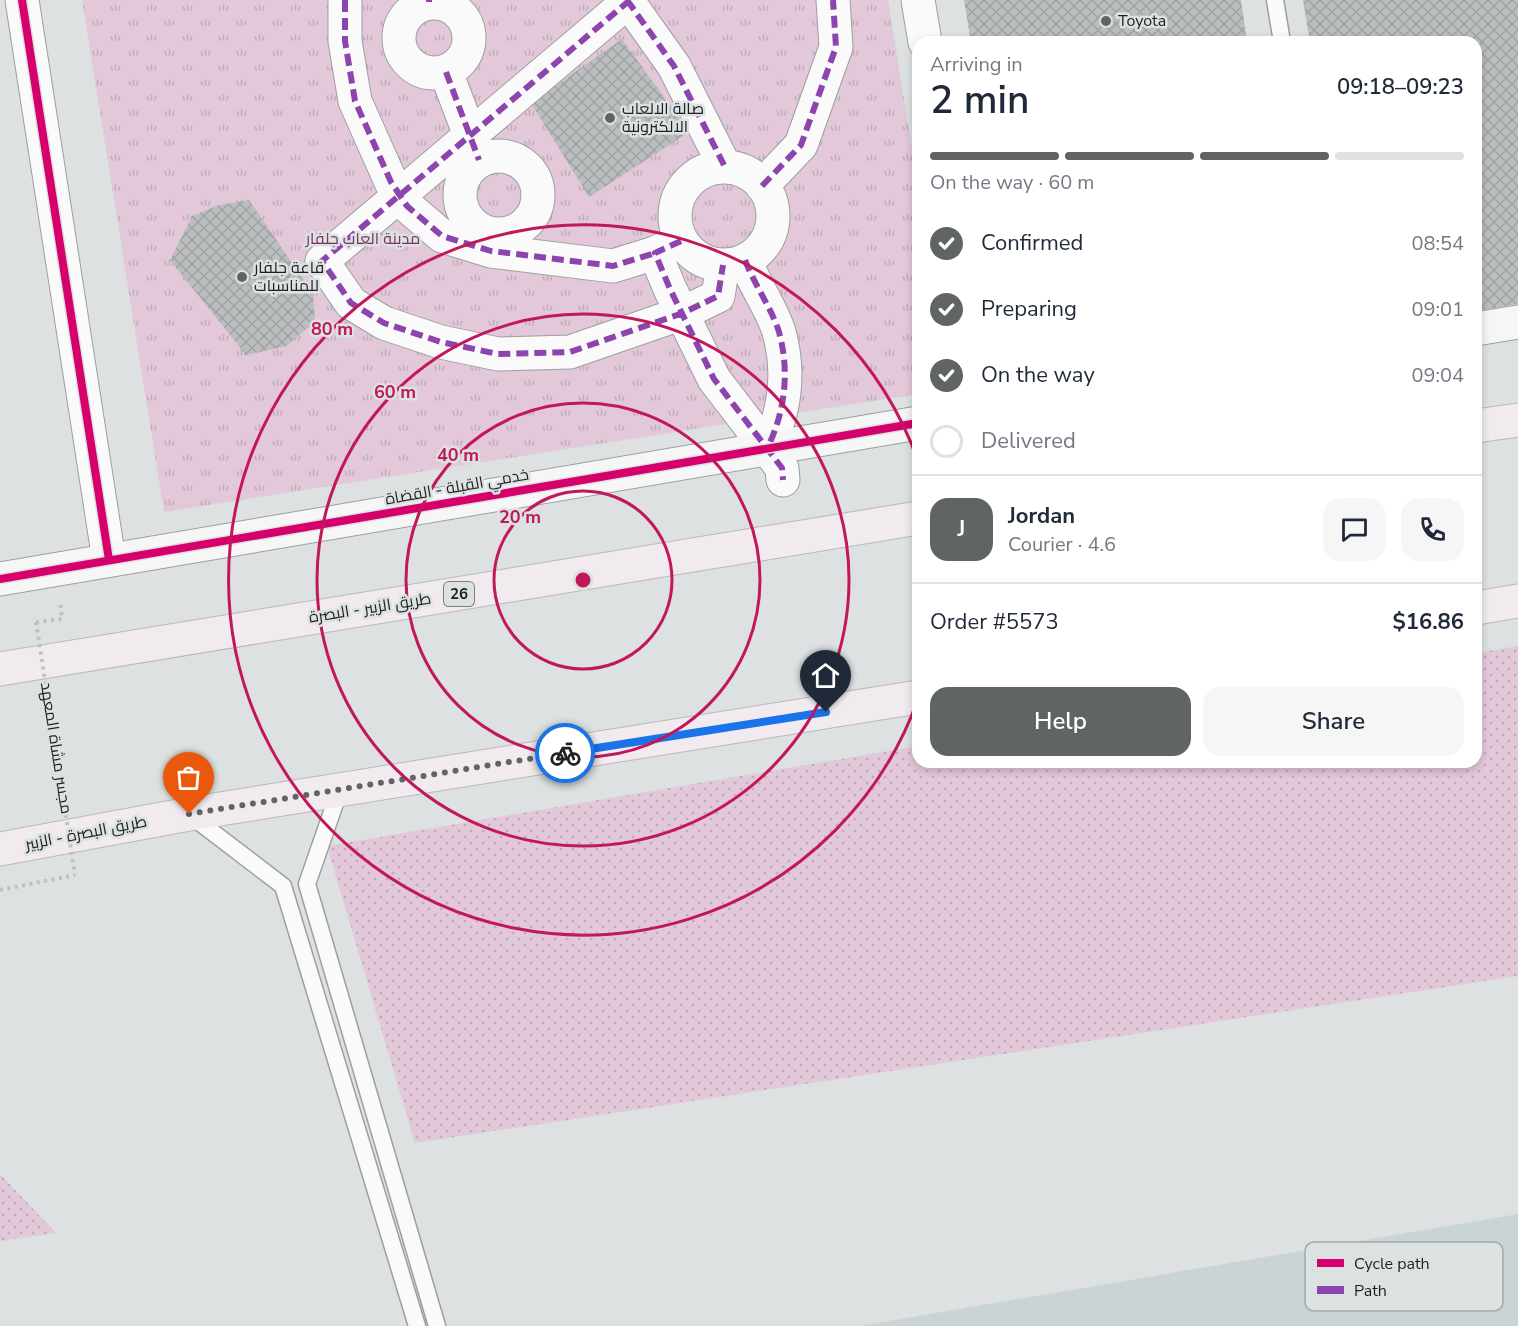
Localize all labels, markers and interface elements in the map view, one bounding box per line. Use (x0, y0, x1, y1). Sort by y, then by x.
place label: Toyota (1118, 10, 1166, 32)
marker: Toyota (1099, 14, 1113, 28)
text: Arriving in (930, 51, 1023, 78)
text: 09:18–09:23 (1337, 72, 1464, 102)
text: 2 min (930, 74, 1029, 127)
place label: صالة الالعاب الالكترونية (622, 98, 704, 138)
marker: صالة الالعاب الالكترونية (603, 111, 617, 125)
text: On the way · 60 m (930, 169, 1094, 196)
icon: check (930, 227, 963, 260)
park label: مدينة العاب جلفار (305, 228, 420, 250)
text: Confirmed (981, 228, 1083, 258)
text: 08:54 (1411, 230, 1464, 257)
place label: قاعة جلفار للمناسبات (253, 257, 324, 297)
marker: قاعة جلفار للمناسبات (235, 270, 249, 284)
icon: check (930, 293, 963, 326)
text: Preparing (981, 294, 1077, 324)
text: 09:01 (1411, 296, 1464, 323)
text: 80 m (311, 317, 353, 341)
icon: check (930, 359, 963, 392)
text: On the way (981, 360, 1095, 390)
text: 09:04 (1411, 362, 1464, 389)
text: 60 m (374, 380, 416, 404)
text: Delivered (981, 426, 1076, 456)
text: 40 m (437, 443, 479, 467)
street label: خدمي القبلة - القضاة (383, 464, 531, 512)
button: chat (1323, 498, 1386, 561)
button: phone (1401, 498, 1464, 561)
text: Jordan (1008, 501, 1075, 531)
text: 20 m (499, 505, 541, 529)
text: J (958, 514, 965, 544)
text: Courier · 4.6 (1008, 531, 1116, 558)
centre of rings (573, 570, 593, 590)
road number: 26 (444, 582, 474, 606)
street label: طريق الزبير - البصرة (307, 587, 433, 629)
text: Order #5573 (930, 607, 1059, 637)
text: $16.86 (1393, 607, 1464, 637)
pin (800, 650, 851, 712)
icon: home (809, 659, 842, 692)
street label: مجسر مشاة المعهد (35, 680, 77, 816)
button: Help (930, 687, 1191, 756)
button: Share (1203, 687, 1464, 756)
courier (535, 723, 595, 783)
icon: bike (549, 737, 582, 770)
pin (163, 752, 214, 814)
icon: bag (172, 761, 205, 794)
street label: طريق البصرة - الزبير (22, 810, 149, 856)
legend (1305, 1242, 1503, 1311)
text: Cycle path (1354, 1253, 1430, 1275)
text: Path (1354, 1280, 1387, 1302)

